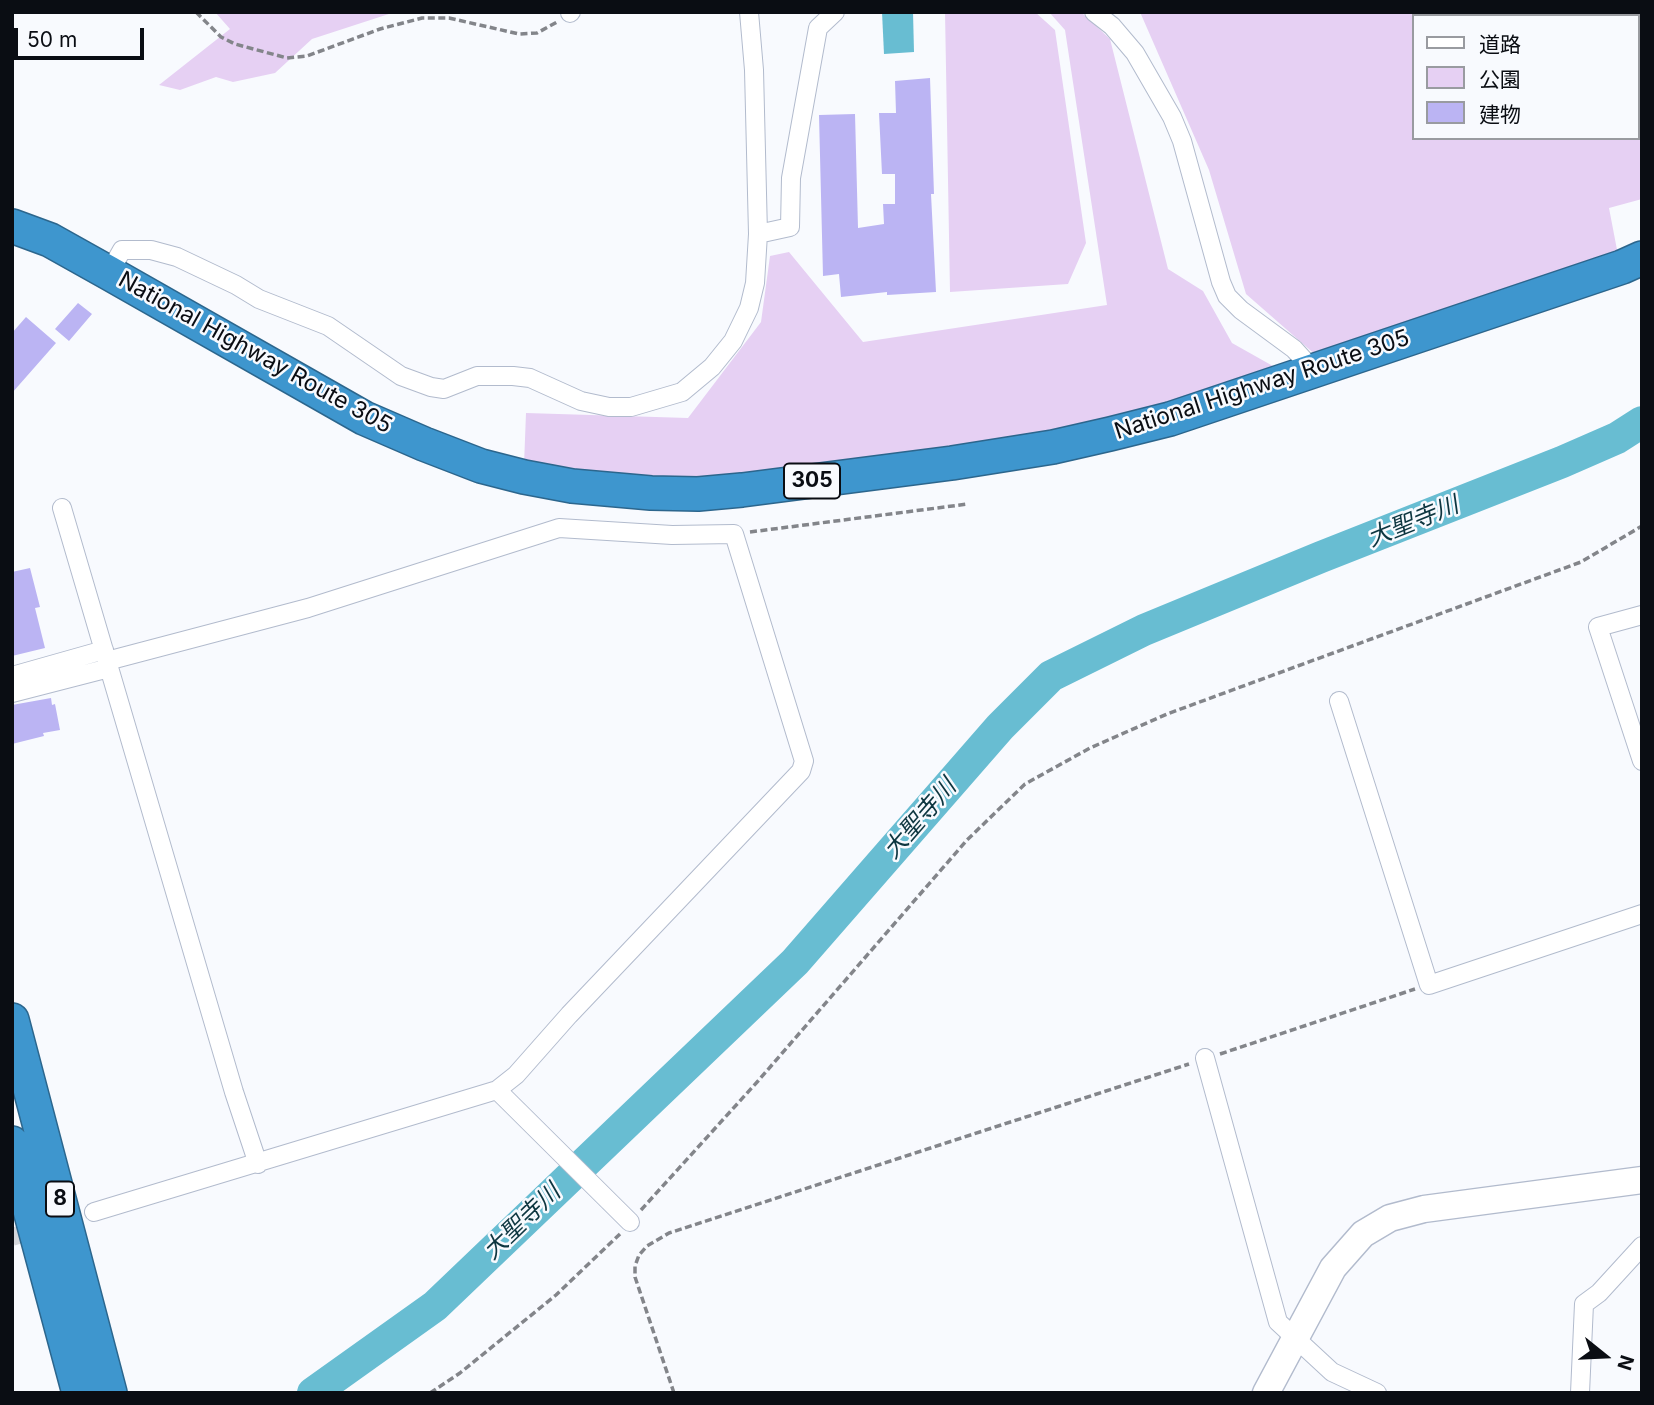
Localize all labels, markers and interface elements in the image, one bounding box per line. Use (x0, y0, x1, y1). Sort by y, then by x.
scale bar (18, 14, 147, 58)
legend (1412, 14, 1640, 140)
text: 50 m (27, 27, 77, 52)
text: 道路 (1479, 32, 1521, 57)
text: 公園 (1479, 67, 1521, 92)
text: 建物 (1479, 102, 1521, 127)
street label: National Highway Route 305 (113, 266, 397, 440)
street label: National Highway Route 305 (1111, 324, 1413, 446)
road number: 305 (784, 463, 840, 498)
water label: 大聖寺川 (1363, 491, 1463, 553)
water label: 大聖寺川 (878, 773, 962, 865)
water label: 大聖寺川 (477, 1178, 567, 1266)
road number: 8 (46, 1182, 74, 1216)
north arrow (1570, 1321, 1640, 1391)
text: N (1612, 1352, 1639, 1373)

